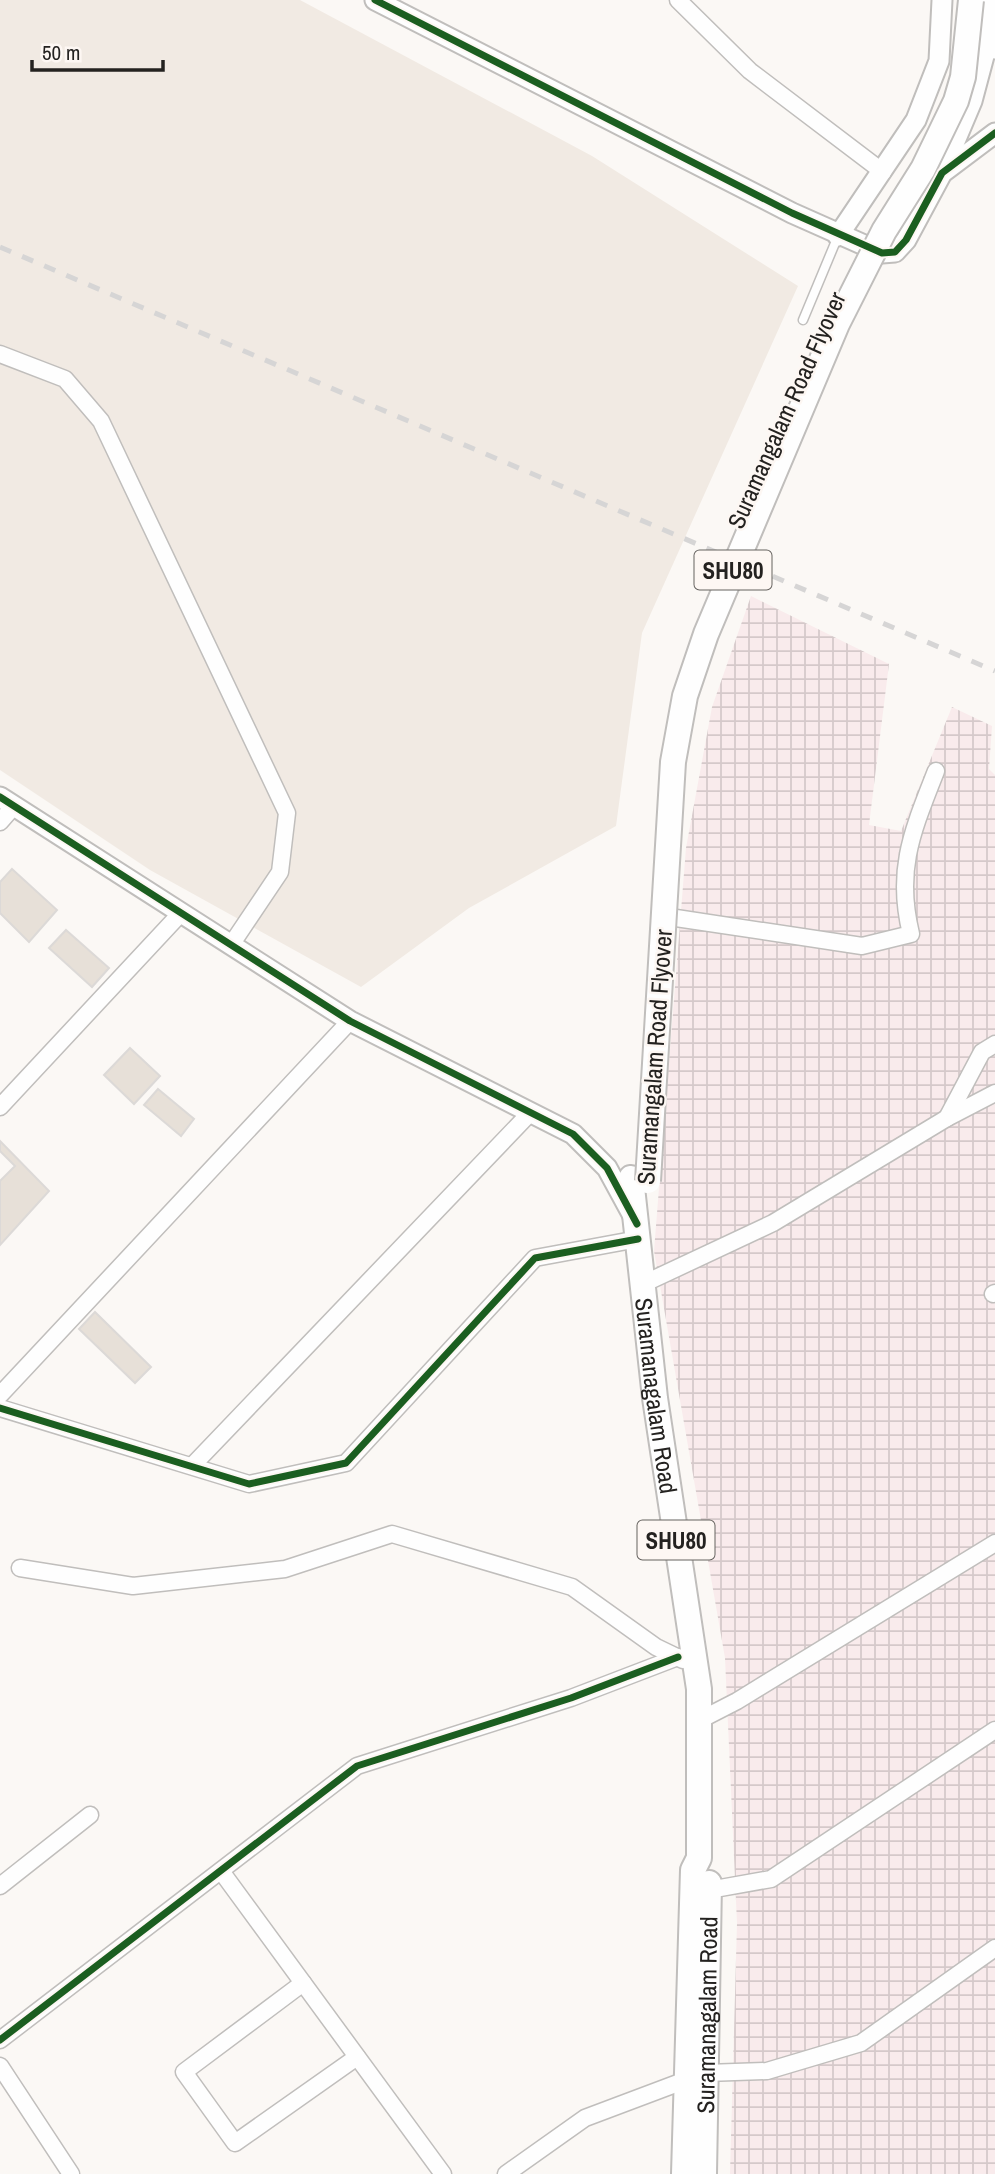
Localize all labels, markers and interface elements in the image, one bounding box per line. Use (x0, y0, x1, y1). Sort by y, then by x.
scale bar (32, 28, 163, 72)
text: 50 m (42, 38, 80, 67)
street label: Suramangalam Road Flyover (719, 286, 853, 533)
road number: SHU80 (694, 550, 772, 590)
street label: Suramangalam Road Flyover (629, 928, 679, 1186)
street label: Suramanagalam Road (628, 1296, 685, 1496)
road number: SHU80 (638, 1520, 714, 1560)
street label: Suramanagalam Road (689, 1916, 724, 2114)

